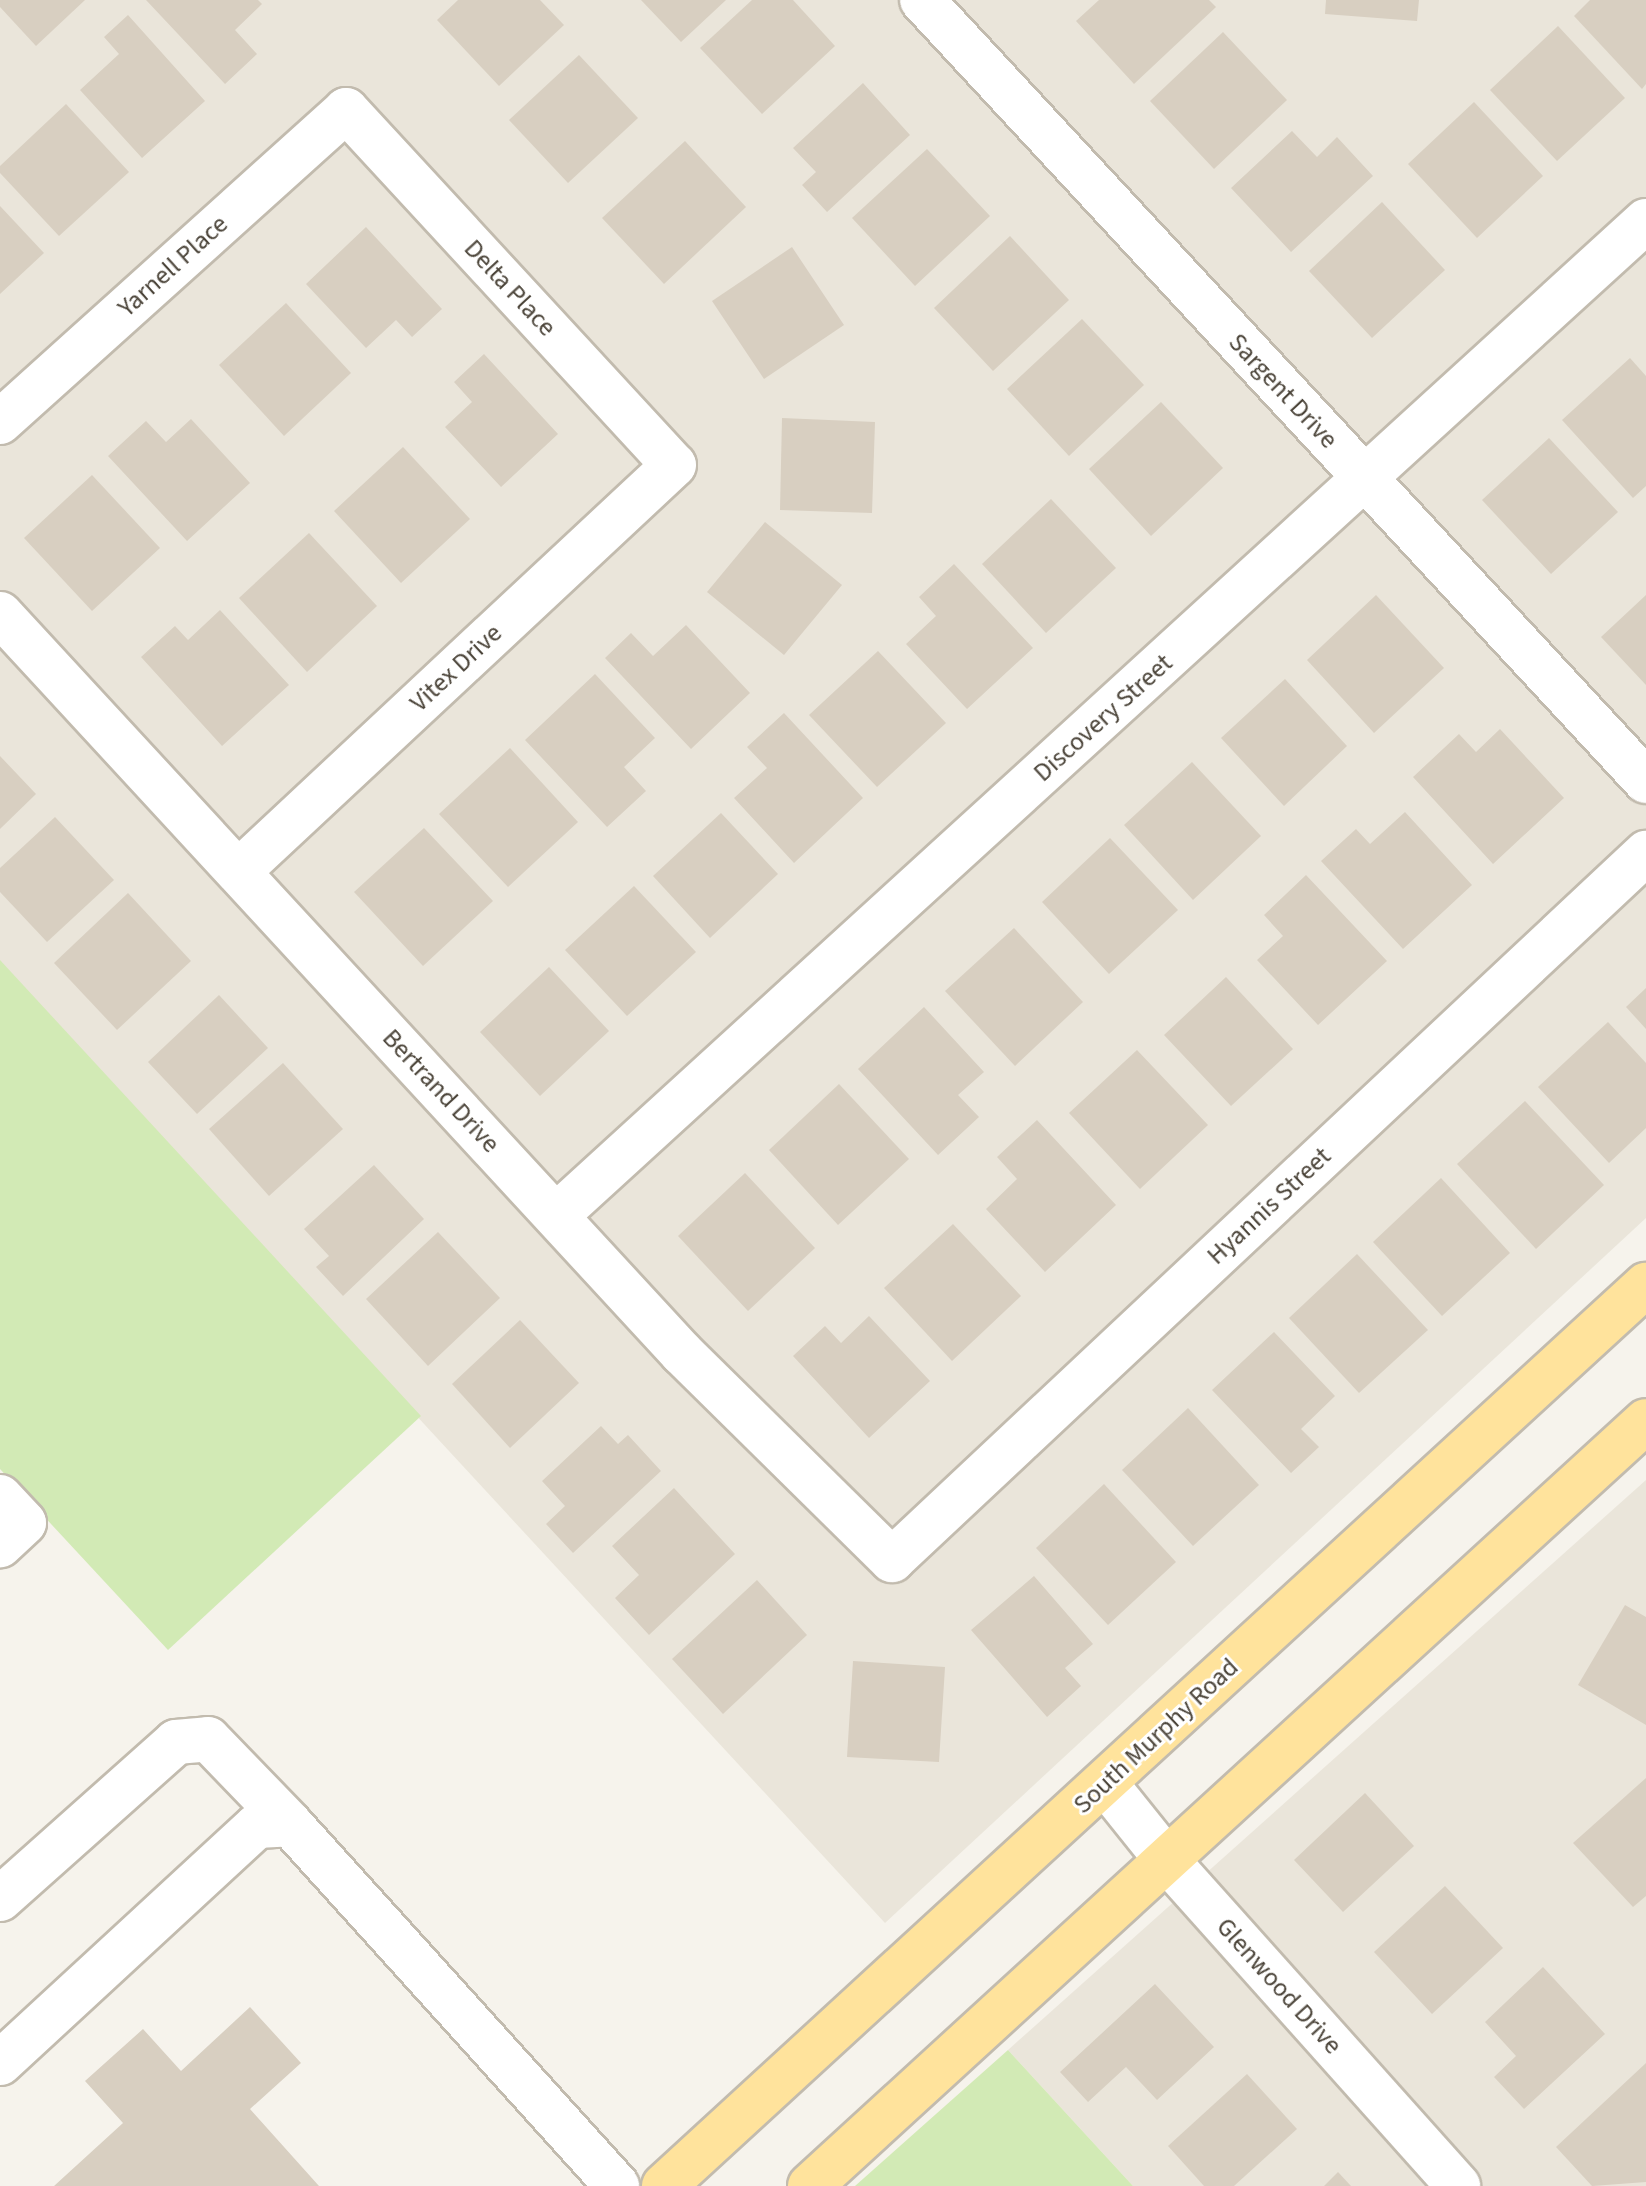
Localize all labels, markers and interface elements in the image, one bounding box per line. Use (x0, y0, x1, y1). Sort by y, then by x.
street label: Yarnell Place (112, 209, 234, 323)
street label: Delta Place (457, 233, 563, 343)
street label: Sargent Drive (1222, 327, 1344, 455)
street label: Vitex Drive (404, 618, 508, 718)
street label: Discovery Street (1027, 648, 1179, 788)
street label: Bertrand Drive (376, 1023, 506, 1159)
street label: Hyannis Street (1201, 1141, 1337, 1271)
street label: South Murphy Road (1067, 1652, 1245, 1820)
street label: Glenwood Drive (1210, 1911, 1348, 2061)

